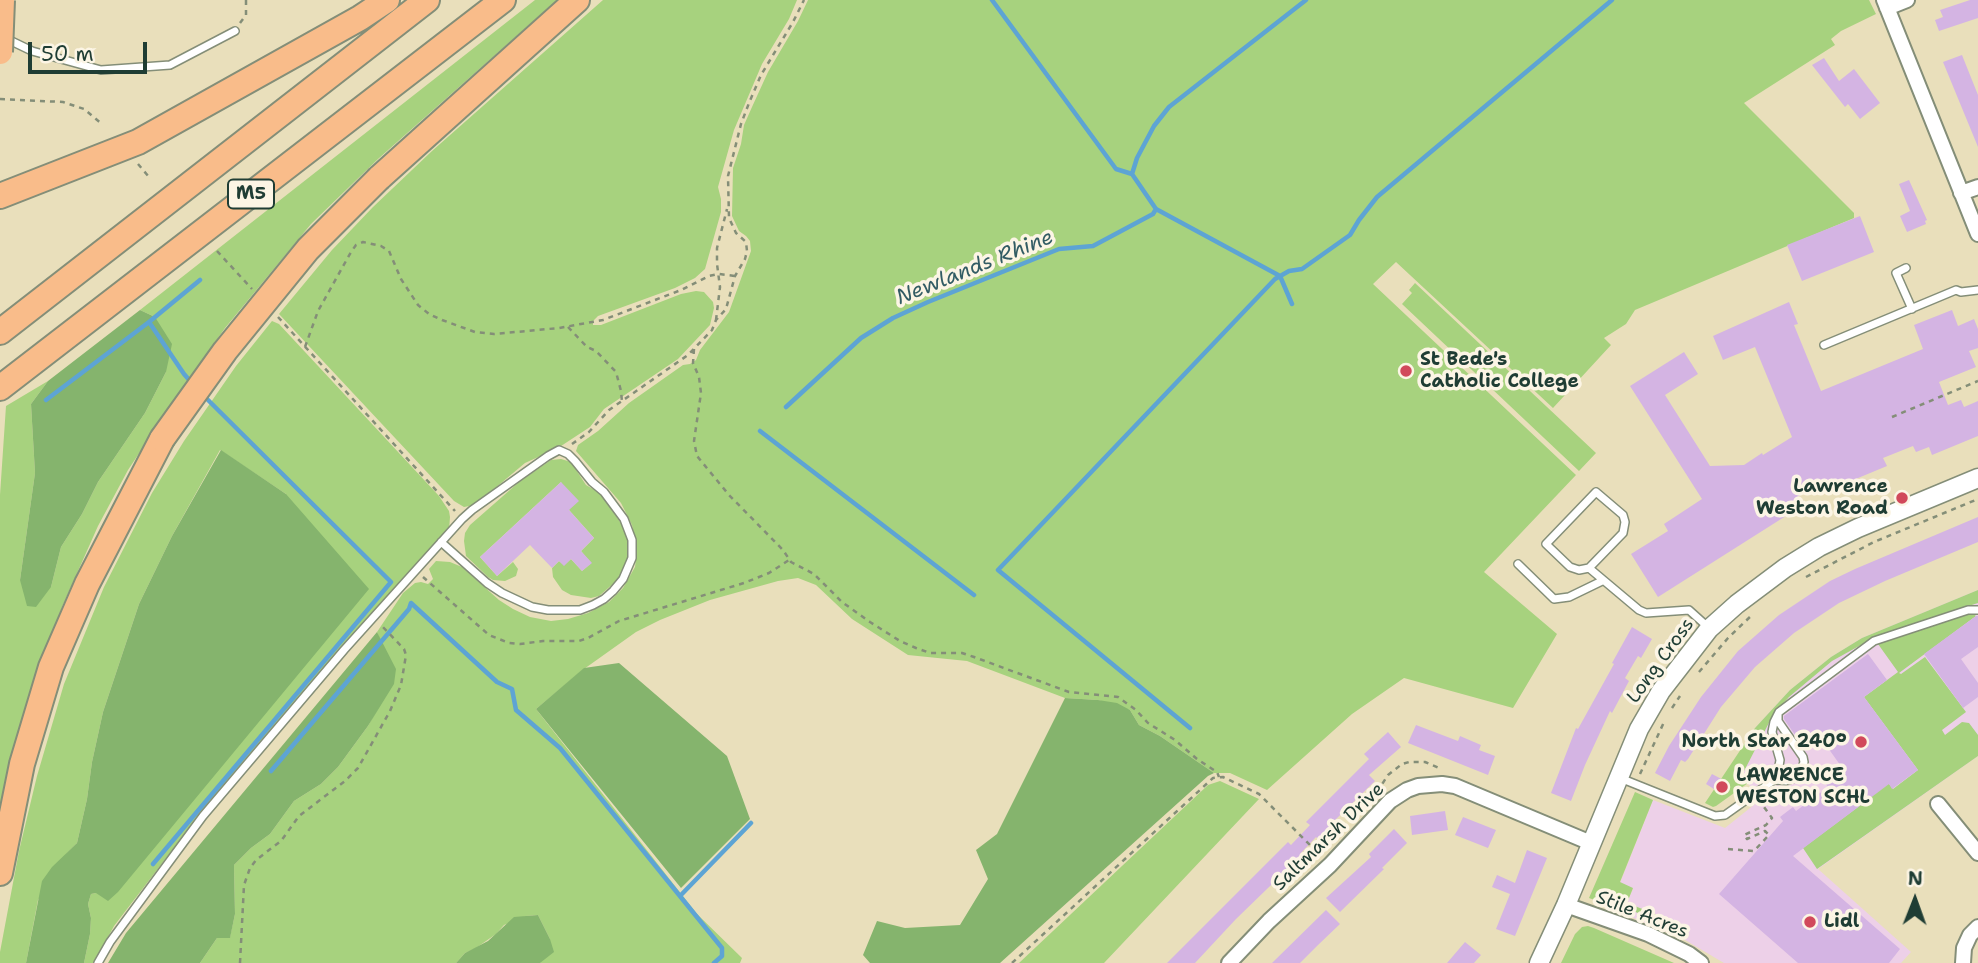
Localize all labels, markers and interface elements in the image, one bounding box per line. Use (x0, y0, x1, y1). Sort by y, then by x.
scale bar (32, 28, 150, 72)
text: 50 m (41, 40, 94, 68)
road number: M5 (228, 180, 274, 209)
water label: Newlands Rhine (893, 225, 1057, 311)
place label: St Bede's Catholic College (1420, 349, 1579, 393)
marker: St Bede's Catholic College (1398, 363, 1414, 379)
place label: Lawrence Weston Road (1756, 476, 1888, 520)
marker: Lawrence Weston Road (1894, 490, 1910, 506)
street label: Long Cross (1622, 614, 1700, 708)
place label: North Star 240° (1681, 731, 1847, 753)
marker: North Star 240° (1853, 734, 1869, 750)
place label: LAWRENCE WESTON SCHL (1736, 765, 1870, 809)
street label: Saltmarsh Drive (1269, 778, 1389, 896)
marker: LAWRENCE WESTON SCHL (1714, 779, 1730, 795)
north arrow (1880, 865, 1950, 935)
text: N (1908, 866, 1923, 891)
street label: Stile Acres (1593, 886, 1691, 944)
place label: Lidl (1824, 911, 1859, 933)
marker: Lidl (1802, 914, 1818, 930)

